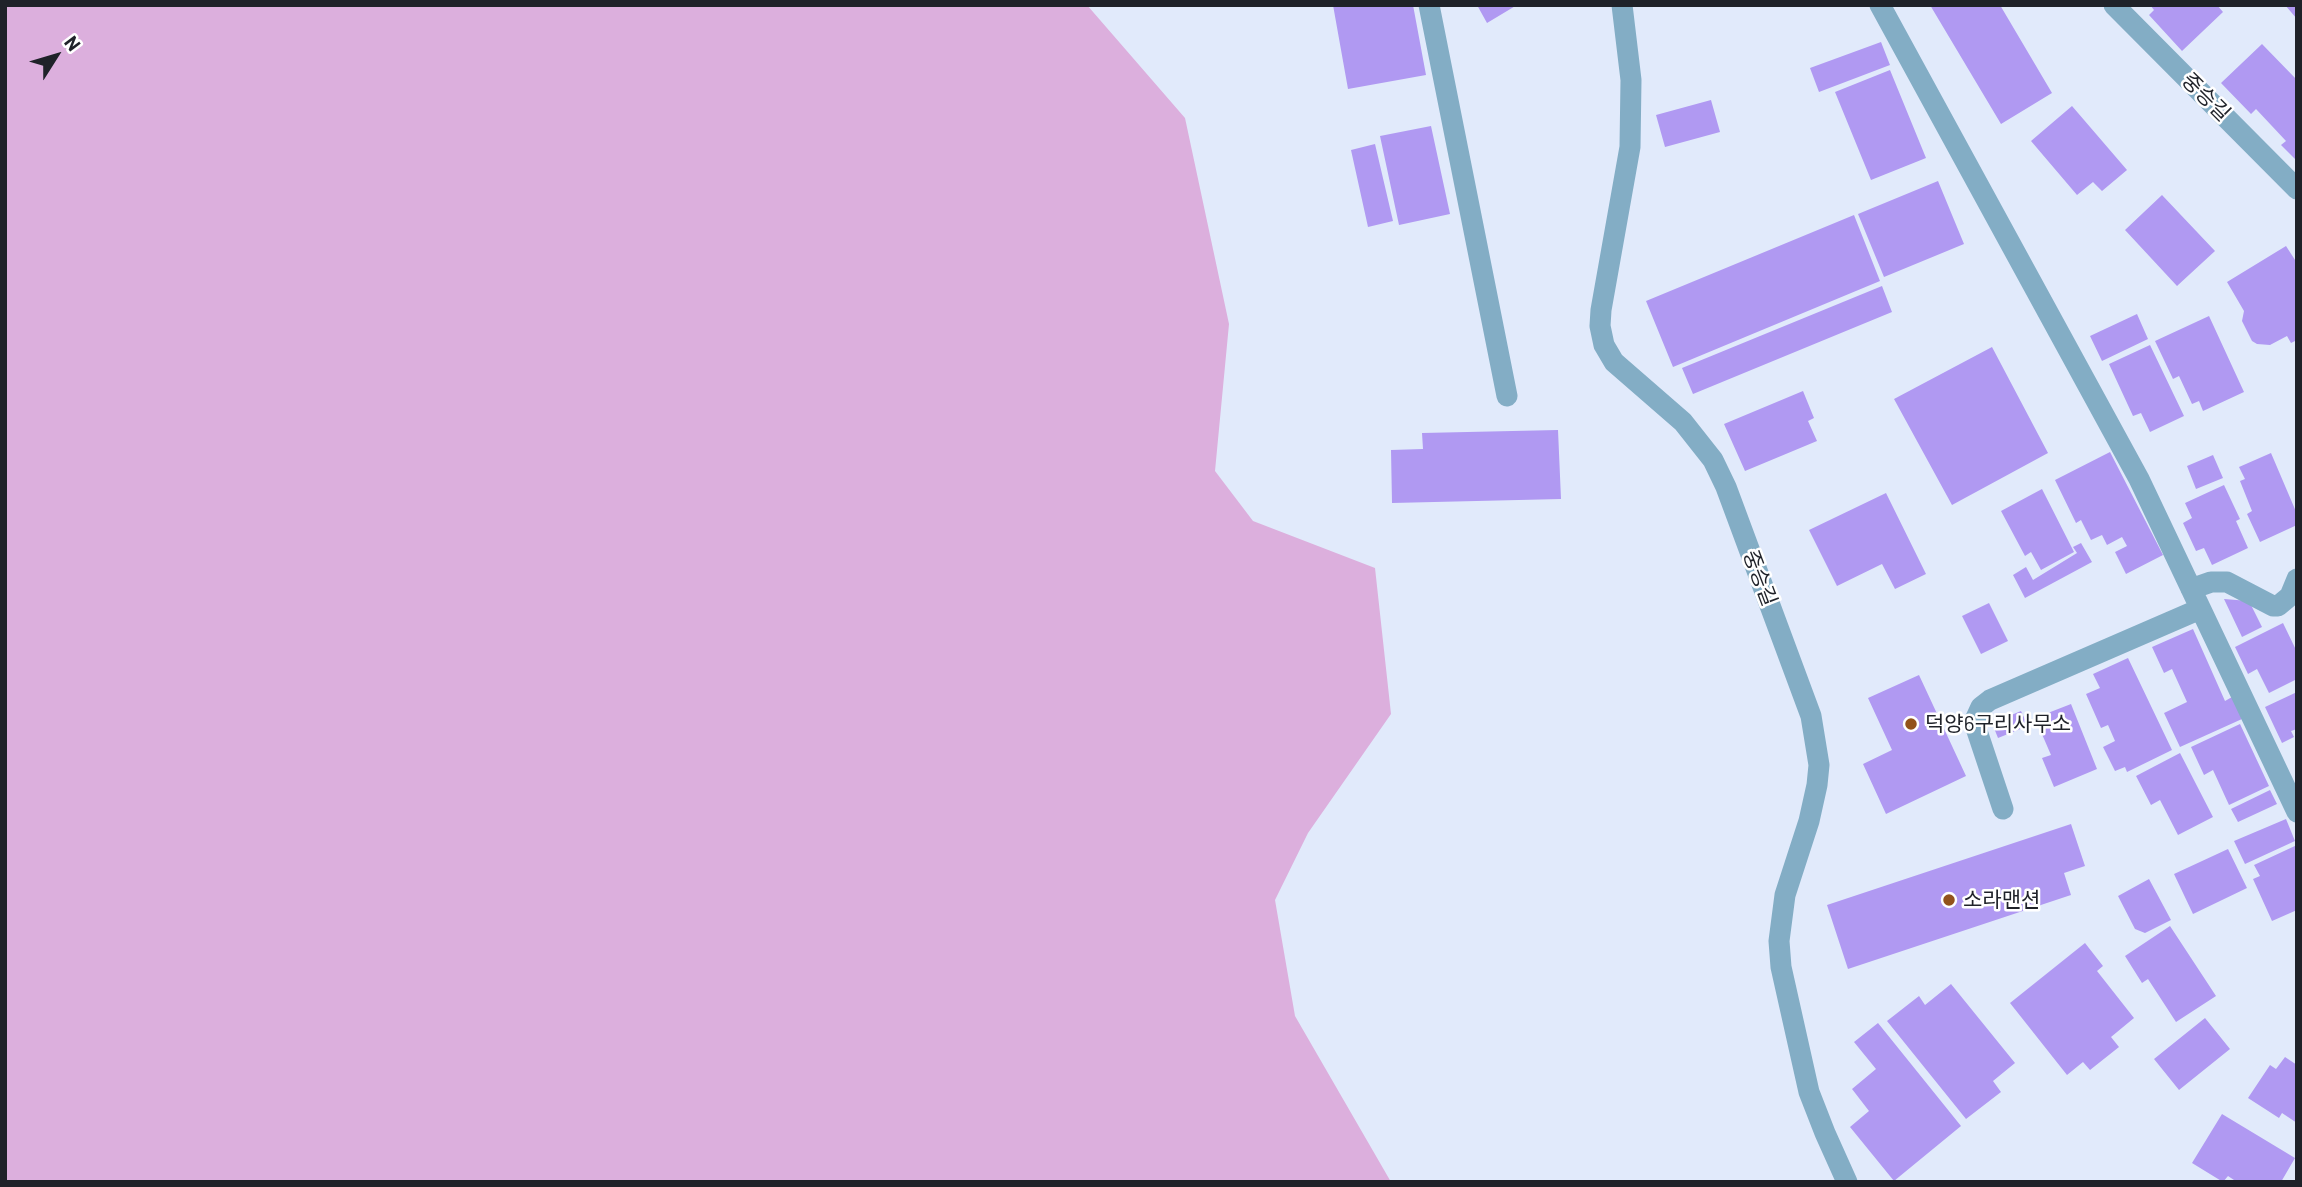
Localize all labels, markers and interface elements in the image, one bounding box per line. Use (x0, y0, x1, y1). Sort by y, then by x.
north arrow (21, 21, 91, 91)
text: N (60, 31, 86, 55)
street label: 중승길 (2177, 68, 2235, 126)
street label: 중승길 (1738, 546, 1782, 610)
place label: 덕양6구리사무소 (1925, 711, 2071, 737)
marker: 덕양6구리사무소 (1903, 716, 1919, 732)
place label: 소라맨션 (1963, 887, 2040, 913)
marker: 소라맨션 (1941, 892, 1957, 908)

